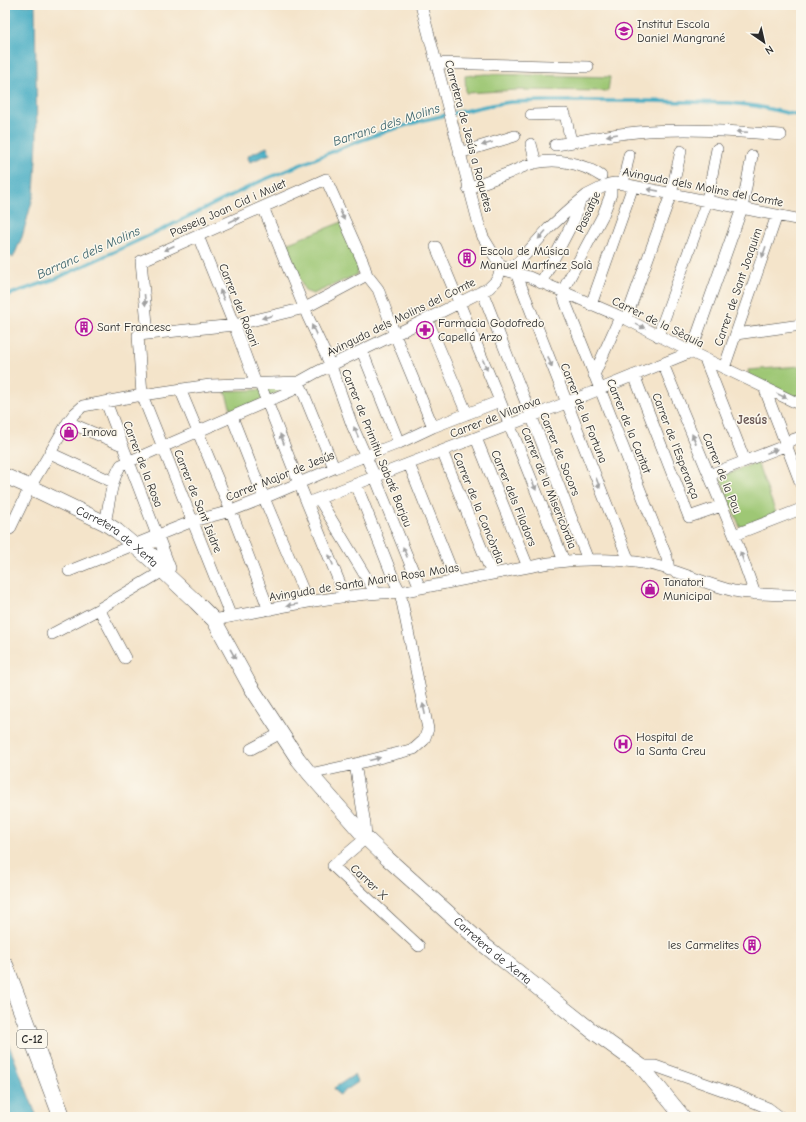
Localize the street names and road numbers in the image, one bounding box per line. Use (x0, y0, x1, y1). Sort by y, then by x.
street label: Carretera de Jesús a Roquetes (442, 59, 496, 213)
street label: Avinguda dels Molins del Comte (621, 165, 785, 209)
street label: Passeig Joan Cid i Mulet (168, 176, 289, 240)
street label: Passatge (573, 189, 603, 235)
street label: Carrer de Sant Joaquim (711, 226, 765, 348)
street label: Carrer del Rosari (216, 261, 262, 349)
street label: Avinguda dels Molins del Comte (324, 275, 478, 359)
street label: Carrer de la Sèquia (610, 294, 706, 350)
street label: Carrer de la Fortuna (558, 361, 610, 465)
street label: Carrer de Primitiu Sabaté Barjau (339, 367, 415, 529)
street label: Carrer de la Caritat (604, 377, 655, 476)
street label: Carrer de l'Esperança (649, 391, 703, 501)
street label: Carrer de Vilanova (448, 393, 542, 441)
street label: Carrer de Socors (537, 410, 583, 498)
street label: Carrer de la Rosa (120, 419, 166, 509)
street label: Carrer de la Misericòrdia (518, 425, 580, 551)
street label: Carrer de la Pau (700, 431, 744, 515)
street label: Carrer de Sant Isidre (171, 447, 225, 555)
street label: Carrer Major de Jesús (224, 448, 336, 504)
street label: Carrer dels Filadors (488, 448, 540, 548)
street label: Carrer de la Concòrdia (450, 450, 508, 566)
street label: Carretera de Xerta (74, 503, 161, 570)
street label: Avinguda de Santa Maria Rosa Molas (268, 560, 460, 604)
street label: Carrer X (347, 861, 391, 903)
street label: Carretera de Xerta (451, 914, 535, 987)
road number: C-12 (17, 1030, 47, 1048)

